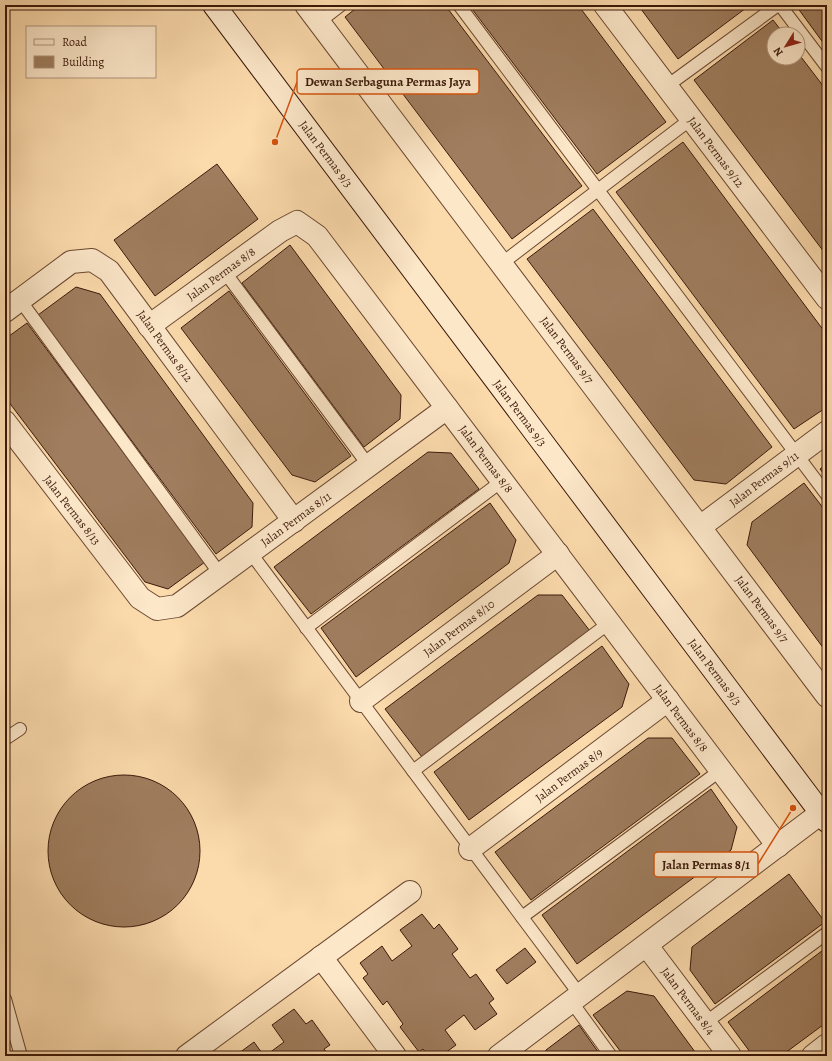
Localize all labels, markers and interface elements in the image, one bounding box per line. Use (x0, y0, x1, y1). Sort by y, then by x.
legend (26, 26, 156, 78)
north arrow (766, 26, 806, 66)
text: Road (62, 34, 88, 50)
text: N (770, 44, 787, 59)
text: Building (62, 54, 104, 70)
callout: Dewan Serbaguna Permas Jaya (297, 69, 479, 94)
text: Dewan Serbaguna Permas Jaya (305, 73, 472, 90)
street label: Jalan Permas 9/12 (684, 113, 748, 191)
street label: Jalan Permas 9/3 (296, 117, 356, 191)
street label: Jalan Permas 8/8 (184, 244, 259, 304)
street label: Jalan Permas 8/12 (134, 307, 197, 385)
street label: Jalan Permas 9/7 (537, 313, 598, 387)
street label: Jalan Permas 9/3 (490, 376, 550, 450)
street label: Jalan Permas 8/8 (455, 422, 517, 496)
street label: Jalan Permas 9/11 (726, 448, 802, 510)
street label: Jalan Permas 8/13 (40, 472, 104, 548)
street label: Jalan Permas 8/11 (258, 488, 334, 550)
street label: Jalan Permas 9/7 (732, 572, 793, 646)
street label: Jalan Permas 8/10 (420, 596, 498, 660)
street label: Jalan Permas 9/3 (685, 635, 745, 709)
street label: Jalan Permas 8/8 (650, 681, 712, 755)
street label: Jalan Permas 8/9 (532, 744, 606, 806)
callout: Jalan Permas 8/1 (654, 852, 758, 877)
text: Jalan Permas 8/1 (662, 856, 750, 873)
street label: Jalan Permas 8/4 (657, 964, 719, 1038)

